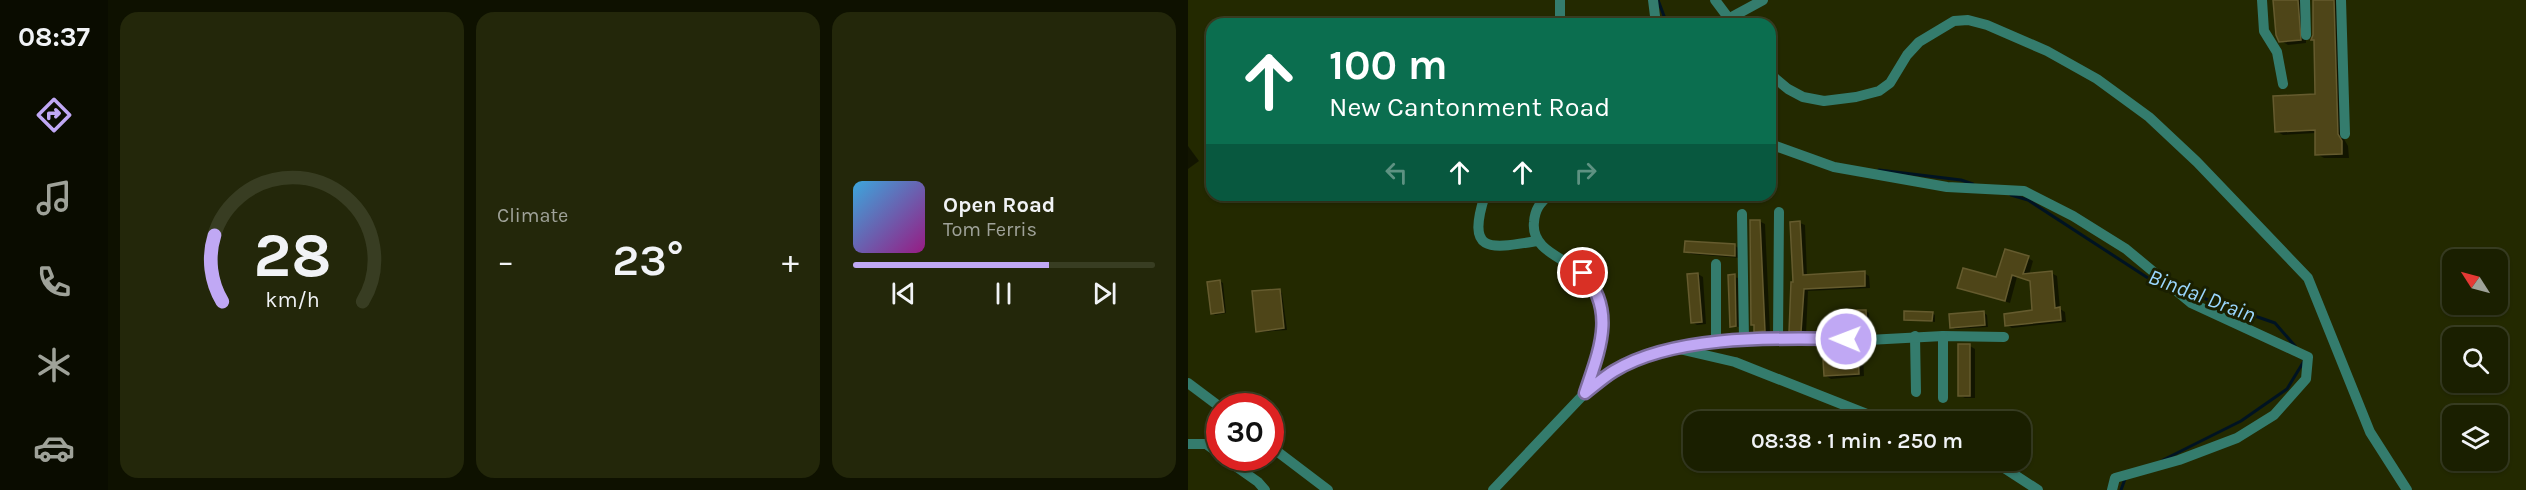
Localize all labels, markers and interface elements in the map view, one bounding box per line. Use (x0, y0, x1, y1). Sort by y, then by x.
text: 08:37 (18, 21, 90, 53)
text: 100 m (1329, 40, 1448, 90)
icon: ahead (1230, 42, 1308, 120)
text: New Cantonment Road (1329, 91, 1610, 123)
icon: directions (33, 94, 75, 136)
icon: left (1380, 156, 1413, 189)
icon: ahead (1443, 156, 1476, 189)
icon: ahead (1506, 156, 1539, 189)
icon: right (1569, 156, 1602, 189)
icon: music (33, 177, 75, 219)
text: Open Road (943, 192, 1055, 218)
text: Climate (497, 204, 568, 227)
text: Tom Ferris (943, 218, 1037, 241)
text: 28 (253, 219, 331, 292)
text: 23° (612, 234, 684, 286)
text: − (497, 242, 514, 280)
text: + (782, 242, 799, 280)
pin (1557, 247, 1608, 298)
north arrow (2442, 249, 2508, 315)
map controls (2442, 249, 2508, 471)
icon: arrive (1566, 256, 1599, 289)
icon: phone (33, 261, 75, 303)
water label: Bindal Drain (2145, 264, 2259, 328)
icon: previous (887, 277, 920, 310)
icon: pause (987, 277, 1020, 310)
icon: next (1088, 277, 1121, 310)
text: km/h (265, 287, 319, 312)
position arrow (1814, 307, 1878, 371)
button: search (2442, 327, 2508, 393)
icon: climate (33, 344, 75, 386)
speed limit sign: 30 (1206, 393, 1284, 471)
button: layers (2442, 405, 2508, 471)
icon: car (33, 427, 75, 469)
text: 08:38 · 1 min · 250 m (1751, 428, 1963, 454)

